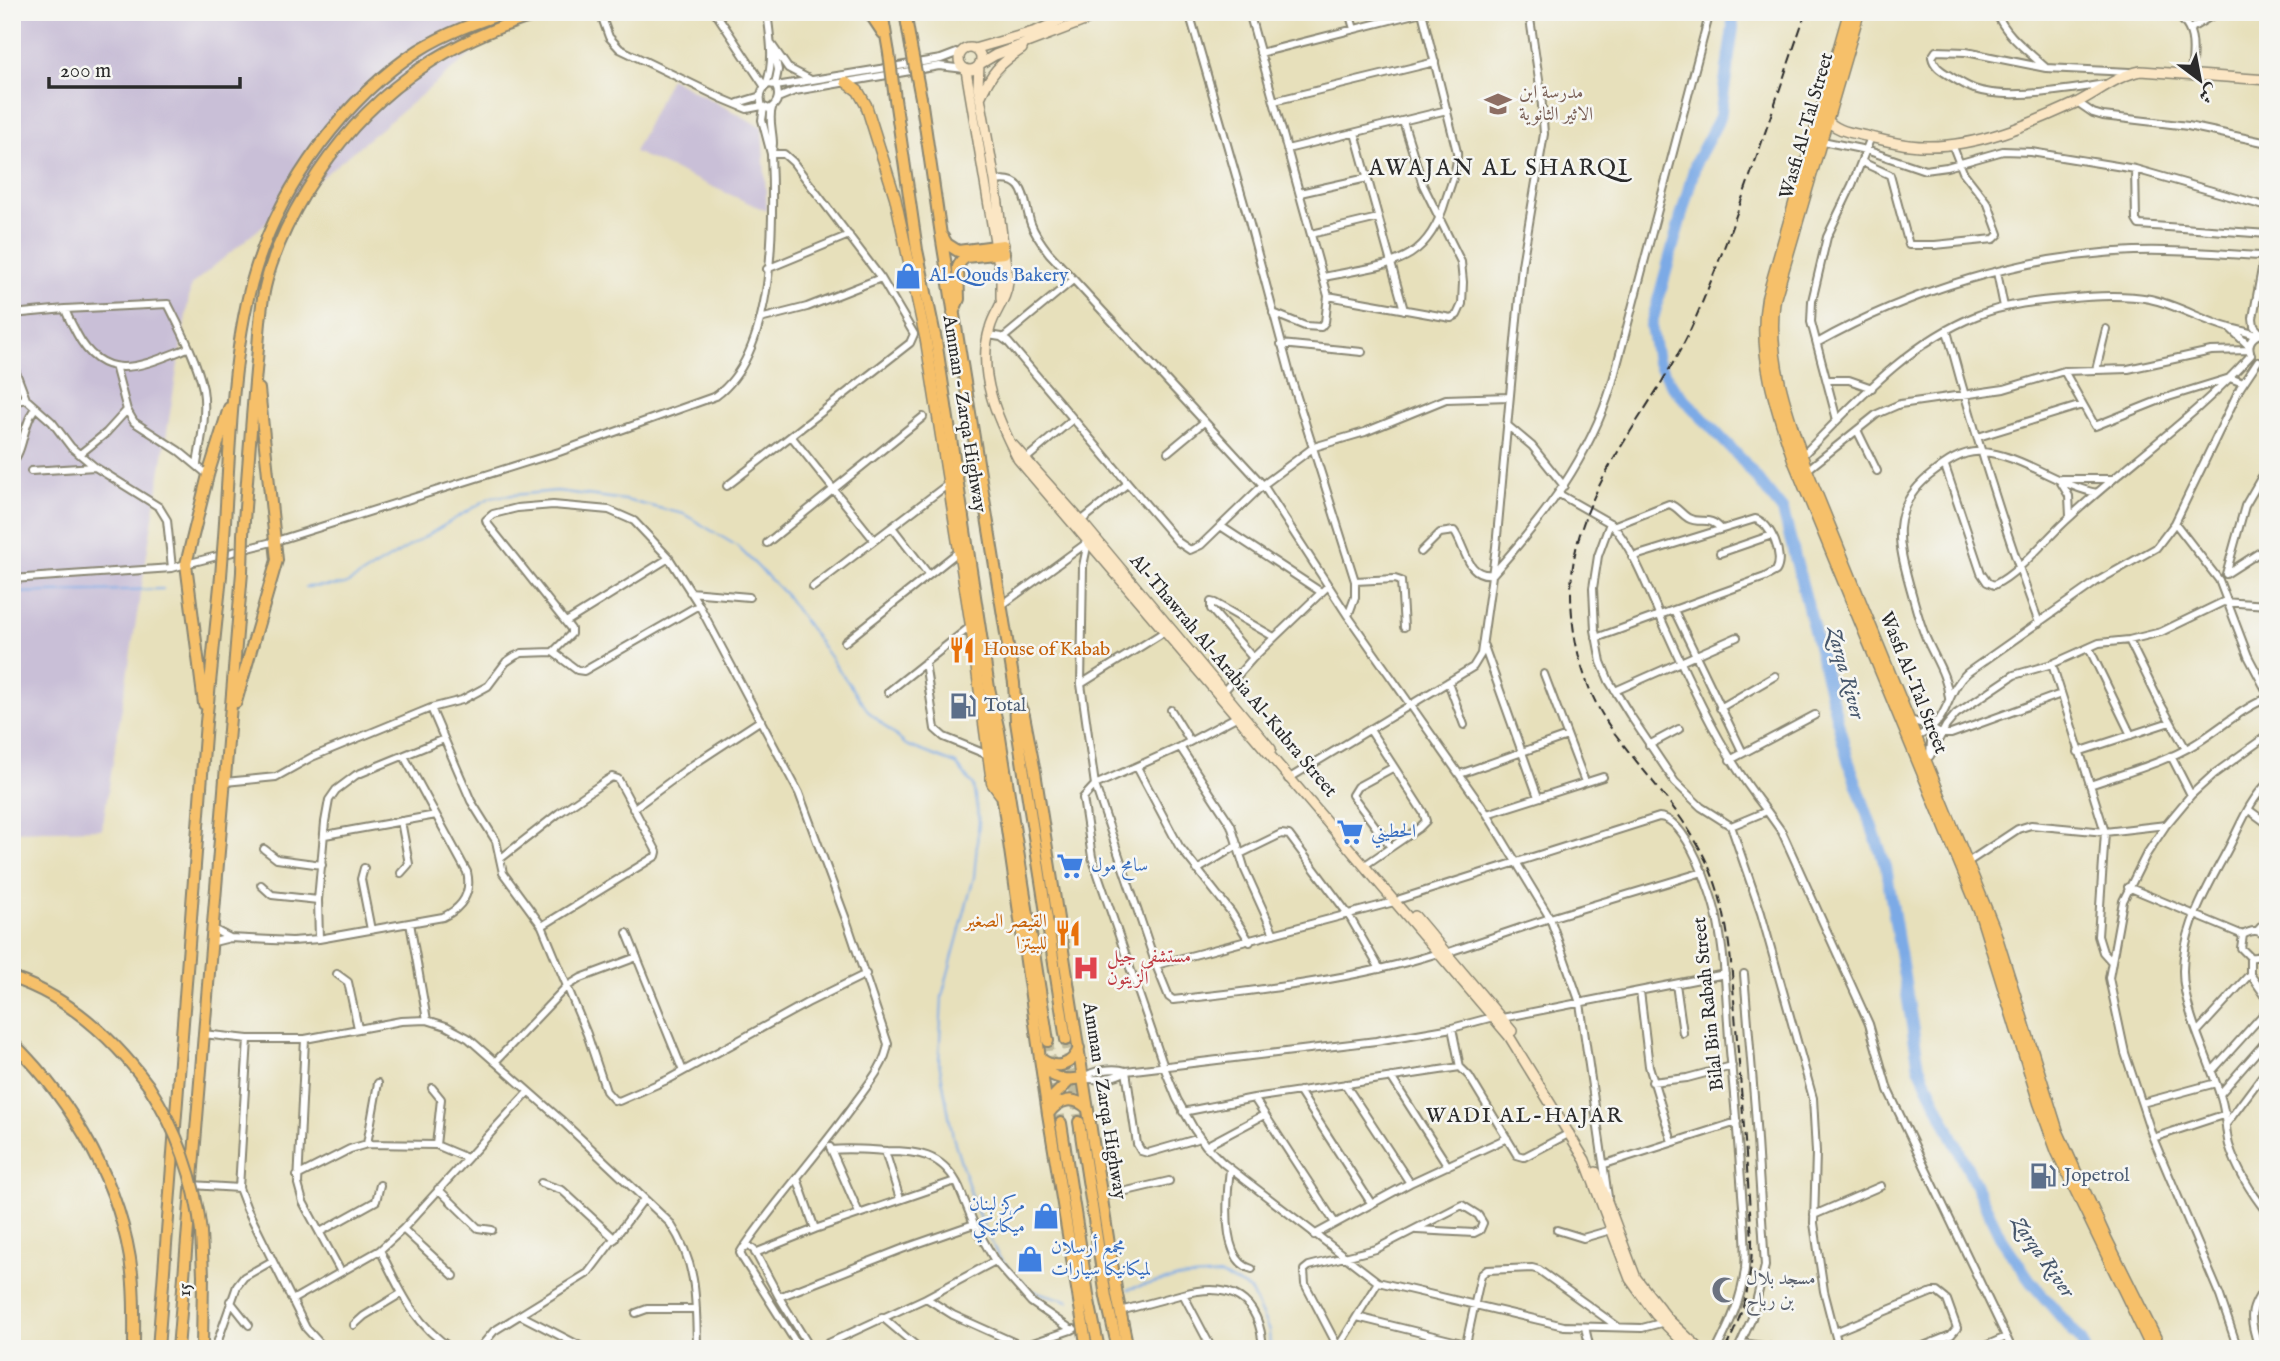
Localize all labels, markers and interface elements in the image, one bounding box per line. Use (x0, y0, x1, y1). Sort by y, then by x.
scale bar (49, 46, 240, 90)
north arrow (2164, 46, 2234, 116)
street label: Wasfi Al-Tal Street (1775, 50, 1839, 202)
text: 200 m (60, 58, 111, 85)
text: ش (2194, 78, 2222, 108)
place label: مدرسة ابن الاثير الثانوية (1519, 81, 1593, 127)
school or university icon: مدرسة ابن الاثير الثانوية (1483, 89, 1513, 119)
district label: AWAJAN AL SHARQI (1367, 154, 1632, 183)
shop icon: Al-Qouds Bakery (893, 261, 923, 291)
place label: Al-Qouds Bakery (928, 264, 1069, 288)
street label: Amman - Zarqa Highway (936, 313, 992, 515)
street label: Al-Thawrah Al-Arabia Al-Kubra Street (1123, 549, 1342, 803)
street label: Wasfi Al-Tal Street (1874, 608, 1953, 758)
water label: Zarqa River (1819, 622, 1870, 723)
restaurant icon: House of Kabab (947, 635, 977, 665)
place label: House of Kabab (983, 638, 1110, 662)
fuel station icon: Total (948, 691, 978, 721)
place label: Total (984, 694, 1027, 718)
supermarket icon: الحطيني (1335, 817, 1365, 847)
place label: الحطيني (1371, 820, 1416, 849)
supermarket icon: سامح مول (1055, 851, 1085, 881)
place label: سامح مول (1091, 854, 1148, 881)
place label: القيصر الصغير للبيتزا (963, 910, 1047, 956)
street label: Bilal Bin Rabah Street (1688, 915, 1730, 1092)
restaurant icon: القيصر الصغير للبيتزا (1053, 918, 1083, 948)
place label: مستشفى جيل الزيتون (1107, 945, 1191, 991)
hospital icon: مستشفى جيل الزيتون (1071, 953, 1101, 983)
street label: Amman - Zarqa Highway (1076, 1000, 1132, 1202)
district label: WADI AL-HAJAR (1426, 1103, 1624, 1130)
fuel station icon: Jopetrol (2028, 1161, 2058, 1191)
place label: Jopetrol (2062, 1164, 2130, 1188)
place label: مركز لبنان ميكانيكي (969, 1193, 1025, 1243)
shop icon: مركز لبنان ميكانيكي (1031, 1201, 1061, 1231)
water label: Zarqa River (2003, 1209, 2081, 1304)
place label: مجمع أرسلان لميكانيكا سيارات (1051, 1234, 1151, 1282)
shop icon: مجمع أرسلان لميكانيكا سيارات (1015, 1244, 1045, 1274)
place label: مسجد بلال بن رباح (1746, 1267, 1816, 1317)
mosque icon: مسجد بلال بن رباح (1710, 1275, 1740, 1305)
street label: 15 (173, 1283, 197, 1297)

